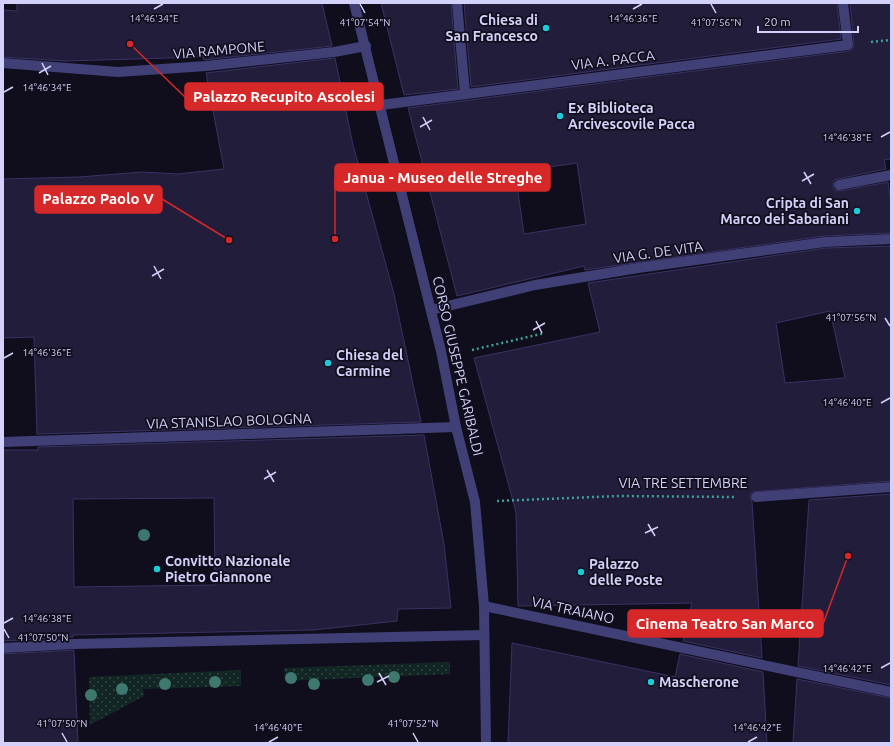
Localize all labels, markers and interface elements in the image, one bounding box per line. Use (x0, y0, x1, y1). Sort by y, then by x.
scale bar (758, 8, 858, 34)
place label: Chiesa di San Francesco (445, 12, 538, 44)
text: 14°46'34"E (129, 13, 179, 24)
text: 14°46'36"E (608, 13, 658, 24)
text: 20 m (764, 15, 791, 28)
text: 41°07'54"N (340, 17, 390, 28)
text: 41°07'56"N (691, 17, 741, 28)
marker: Chiesa di San Francesco (541, 23, 551, 33)
street label: VIA RAMPONE (172, 38, 266, 62)
street label: VIA A. PACCA (570, 47, 656, 73)
text: 14°46'34"E (22, 82, 72, 93)
callout: Palazzo Recupito Ascolesi (185, 83, 383, 110)
text: Palazzo Recupito Ascolesi (193, 88, 375, 105)
place label: Ex Biblioteca Arcivescovile Pacca (568, 100, 695, 132)
marker: Ex Biblioteca Arcivescovile Pacca (555, 111, 565, 121)
text: 14°46'38"E (822, 132, 872, 143)
callout: Janua - Museo delle Streghe (335, 164, 550, 191)
text: Janua - Museo delle Streghe (344, 169, 542, 186)
callout: Palazzo Paolo V (35, 186, 162, 213)
text: Palazzo Paolo V (42, 190, 154, 207)
place label: Cripta di San Marco dei Sabariani (720, 195, 849, 227)
marker: Cripta di San Marco dei Sabariani (852, 206, 862, 216)
street label: VIA G. DE VITA (612, 238, 704, 266)
street label: CORSO GIUSEPPE GARIBALDI (429, 274, 487, 458)
text: 41°07'56"N (826, 312, 876, 323)
text: 14°46'36"E (22, 347, 72, 358)
place label: Chiesa del Carmine (336, 347, 403, 379)
marker: Chiesa del Carmine (323, 358, 333, 368)
text: 14°46'40"E (822, 397, 872, 408)
street label: VIA STANISLAO BOLOGNA (146, 410, 312, 432)
street label: VIA TRE SETTEMBRE (619, 475, 748, 491)
place label: Convitto Nazionale Pietro Giannone (165, 553, 291, 585)
place label: Palazzo delle Poste (589, 556, 663, 588)
marker: Convitto Nazionale Pietro Giannone (152, 564, 162, 574)
marker: Palazzo delle Poste (576, 567, 586, 577)
street label: VIA TRAIANO (530, 593, 616, 627)
callout: Cinema Teatro San Marco (628, 610, 823, 637)
text: 14°46'38"E (22, 613, 72, 624)
text: Cinema Teatro San Marco (636, 615, 814, 632)
text: 41°07'50"N (18, 632, 68, 643)
text: 14°46'42"E (822, 663, 872, 674)
place label: Mascherone (659, 674, 739, 690)
marker: Mascherone (646, 677, 656, 687)
text: 41°07'50"N (37, 718, 87, 729)
text: 41°07'52"N (388, 718, 438, 729)
text: 14°46'40"E (253, 722, 303, 733)
text: 14°46'42"E (732, 722, 782, 733)

